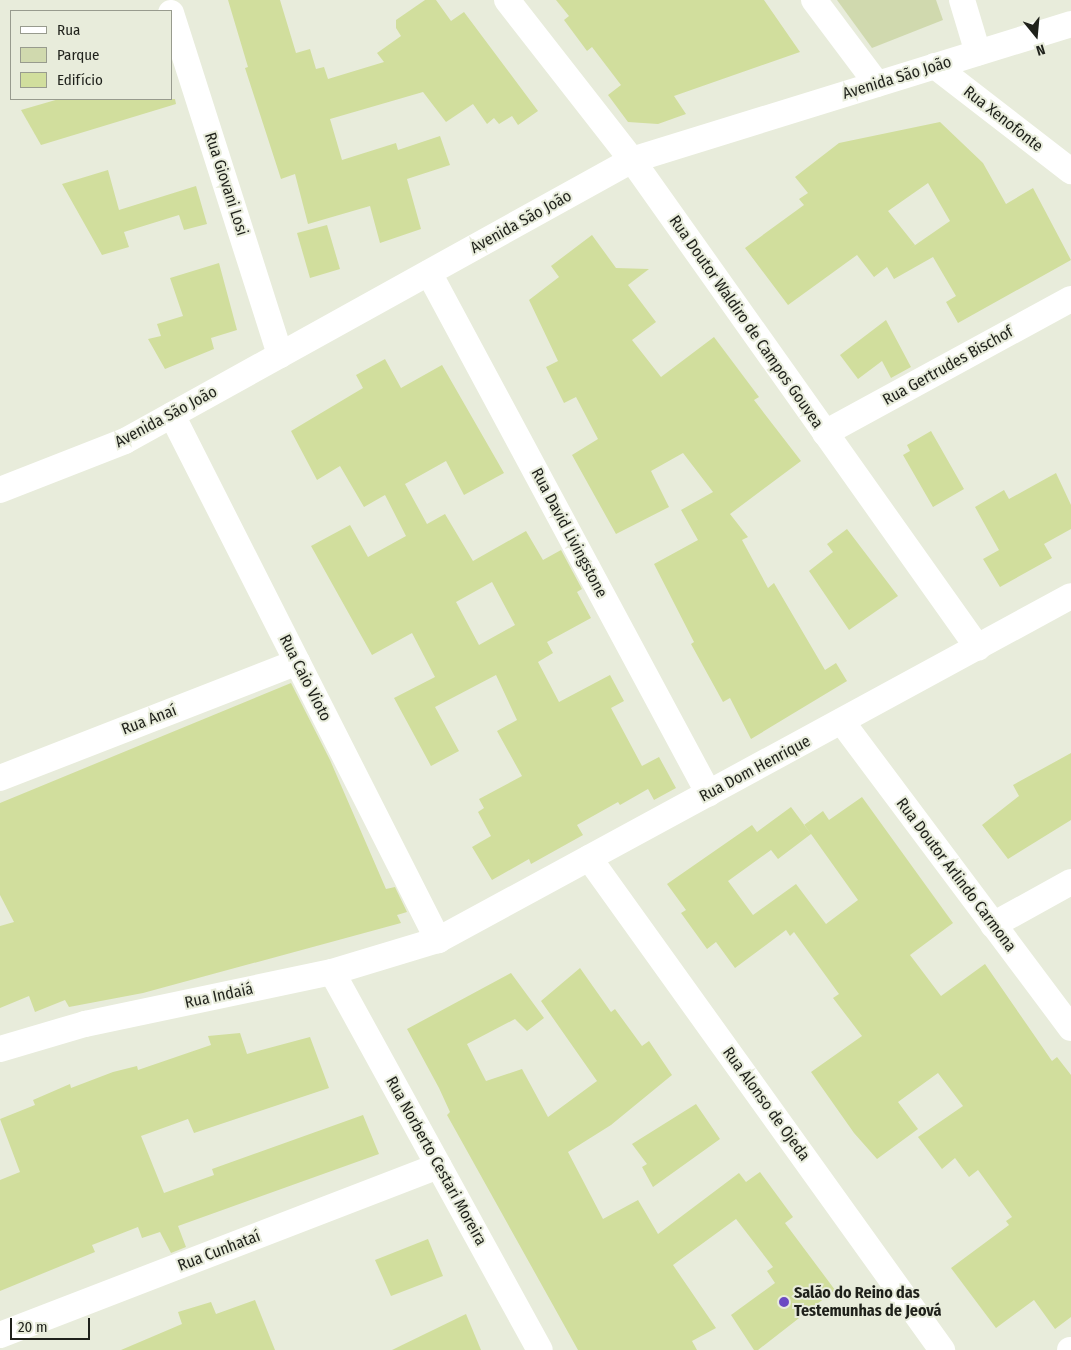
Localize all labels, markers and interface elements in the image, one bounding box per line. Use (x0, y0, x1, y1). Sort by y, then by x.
legend (10, 10, 172, 100)
north arrow (1011, 10, 1061, 60)
text: Rua (57, 21, 80, 39)
text: N (1034, 40, 1047, 59)
text: Parque (57, 46, 100, 64)
street label: Avenida São João (840, 52, 954, 104)
text: Edifício (57, 71, 103, 89)
street label: Rua Xenofonte (959, 82, 1047, 156)
street label: Rua Giovani Losi (200, 130, 252, 238)
street label: Avenida São João (467, 186, 575, 258)
street label: Rua Doutor Waldiro de Campos Gouvea (665, 212, 827, 432)
street label: Rua Gertrudes Bischof (880, 322, 1016, 410)
street label: Avenida São João (112, 382, 220, 452)
street label: Rua David Livingstone (527, 465, 611, 601)
street label: Rua Caio Vioto (275, 631, 335, 725)
street label: Rua Anaí (119, 701, 179, 739)
street label: Rua Dom Henrique (696, 732, 814, 806)
street label: Rua Doutor Arlindo Carmona (892, 794, 1020, 956)
street label: Rua Indaiá (183, 979, 255, 1013)
street label: Rua Alonso de Ojeda (718, 1043, 814, 1165)
street label: Rua Norberto Cestari Moreira (381, 1073, 491, 1249)
street label: Rua Cunhataí (175, 1227, 263, 1275)
place label: Salão do Reino das Testemunhas de Jeová (794, 1283, 942, 1321)
marker: Salão do Reino das Testemunhas de Jeová (778, 1296, 790, 1308)
scale bar (12, 1308, 92, 1340)
text: 20 m (18, 1318, 48, 1336)

